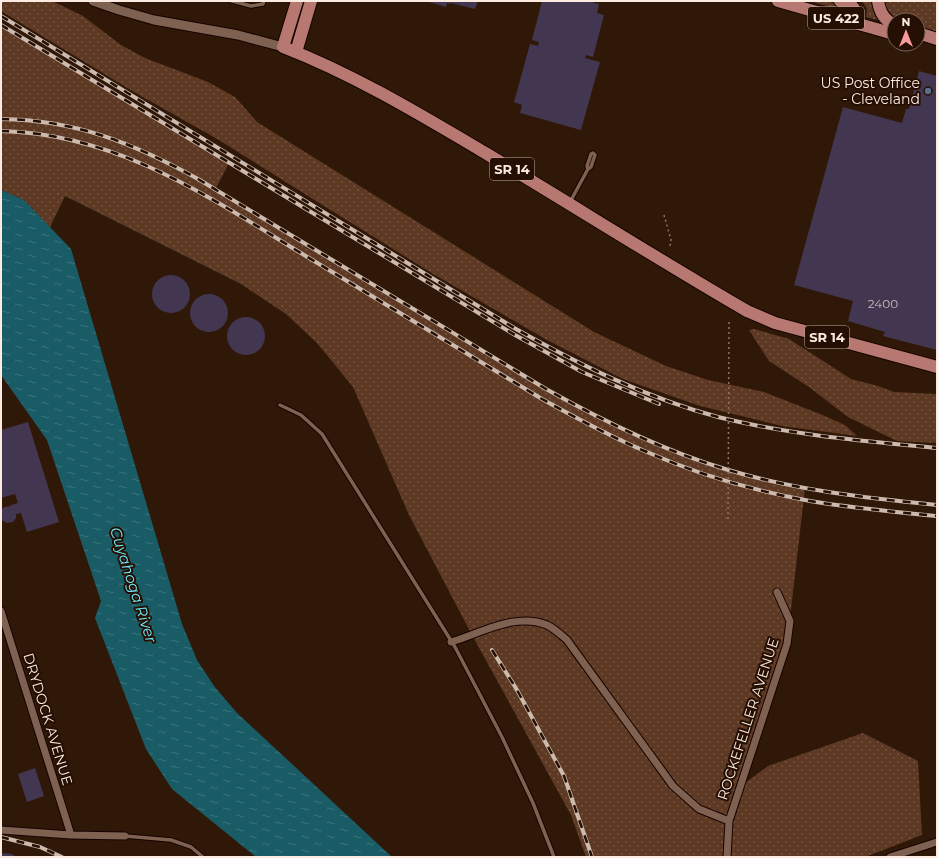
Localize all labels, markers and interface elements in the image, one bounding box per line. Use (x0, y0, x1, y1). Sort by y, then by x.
road number: US 422 (808, 7, 864, 29)
north arrow (886, 12, 926, 52)
text: N (902, 15, 910, 29)
place label: US Post Office - Cleveland (821, 74, 920, 108)
marker: US Post Office - Cleveland (923, 86, 933, 96)
road number: SR 14 (490, 158, 534, 180)
house number: 2400 (868, 296, 898, 311)
road number: SR 14 (805, 326, 849, 348)
water label: Cuyahoga River (106, 525, 161, 646)
street label: ROCKEFELLER AVENUE (713, 636, 783, 802)
street label: DRYDOCK AVENUE (19, 651, 77, 787)

